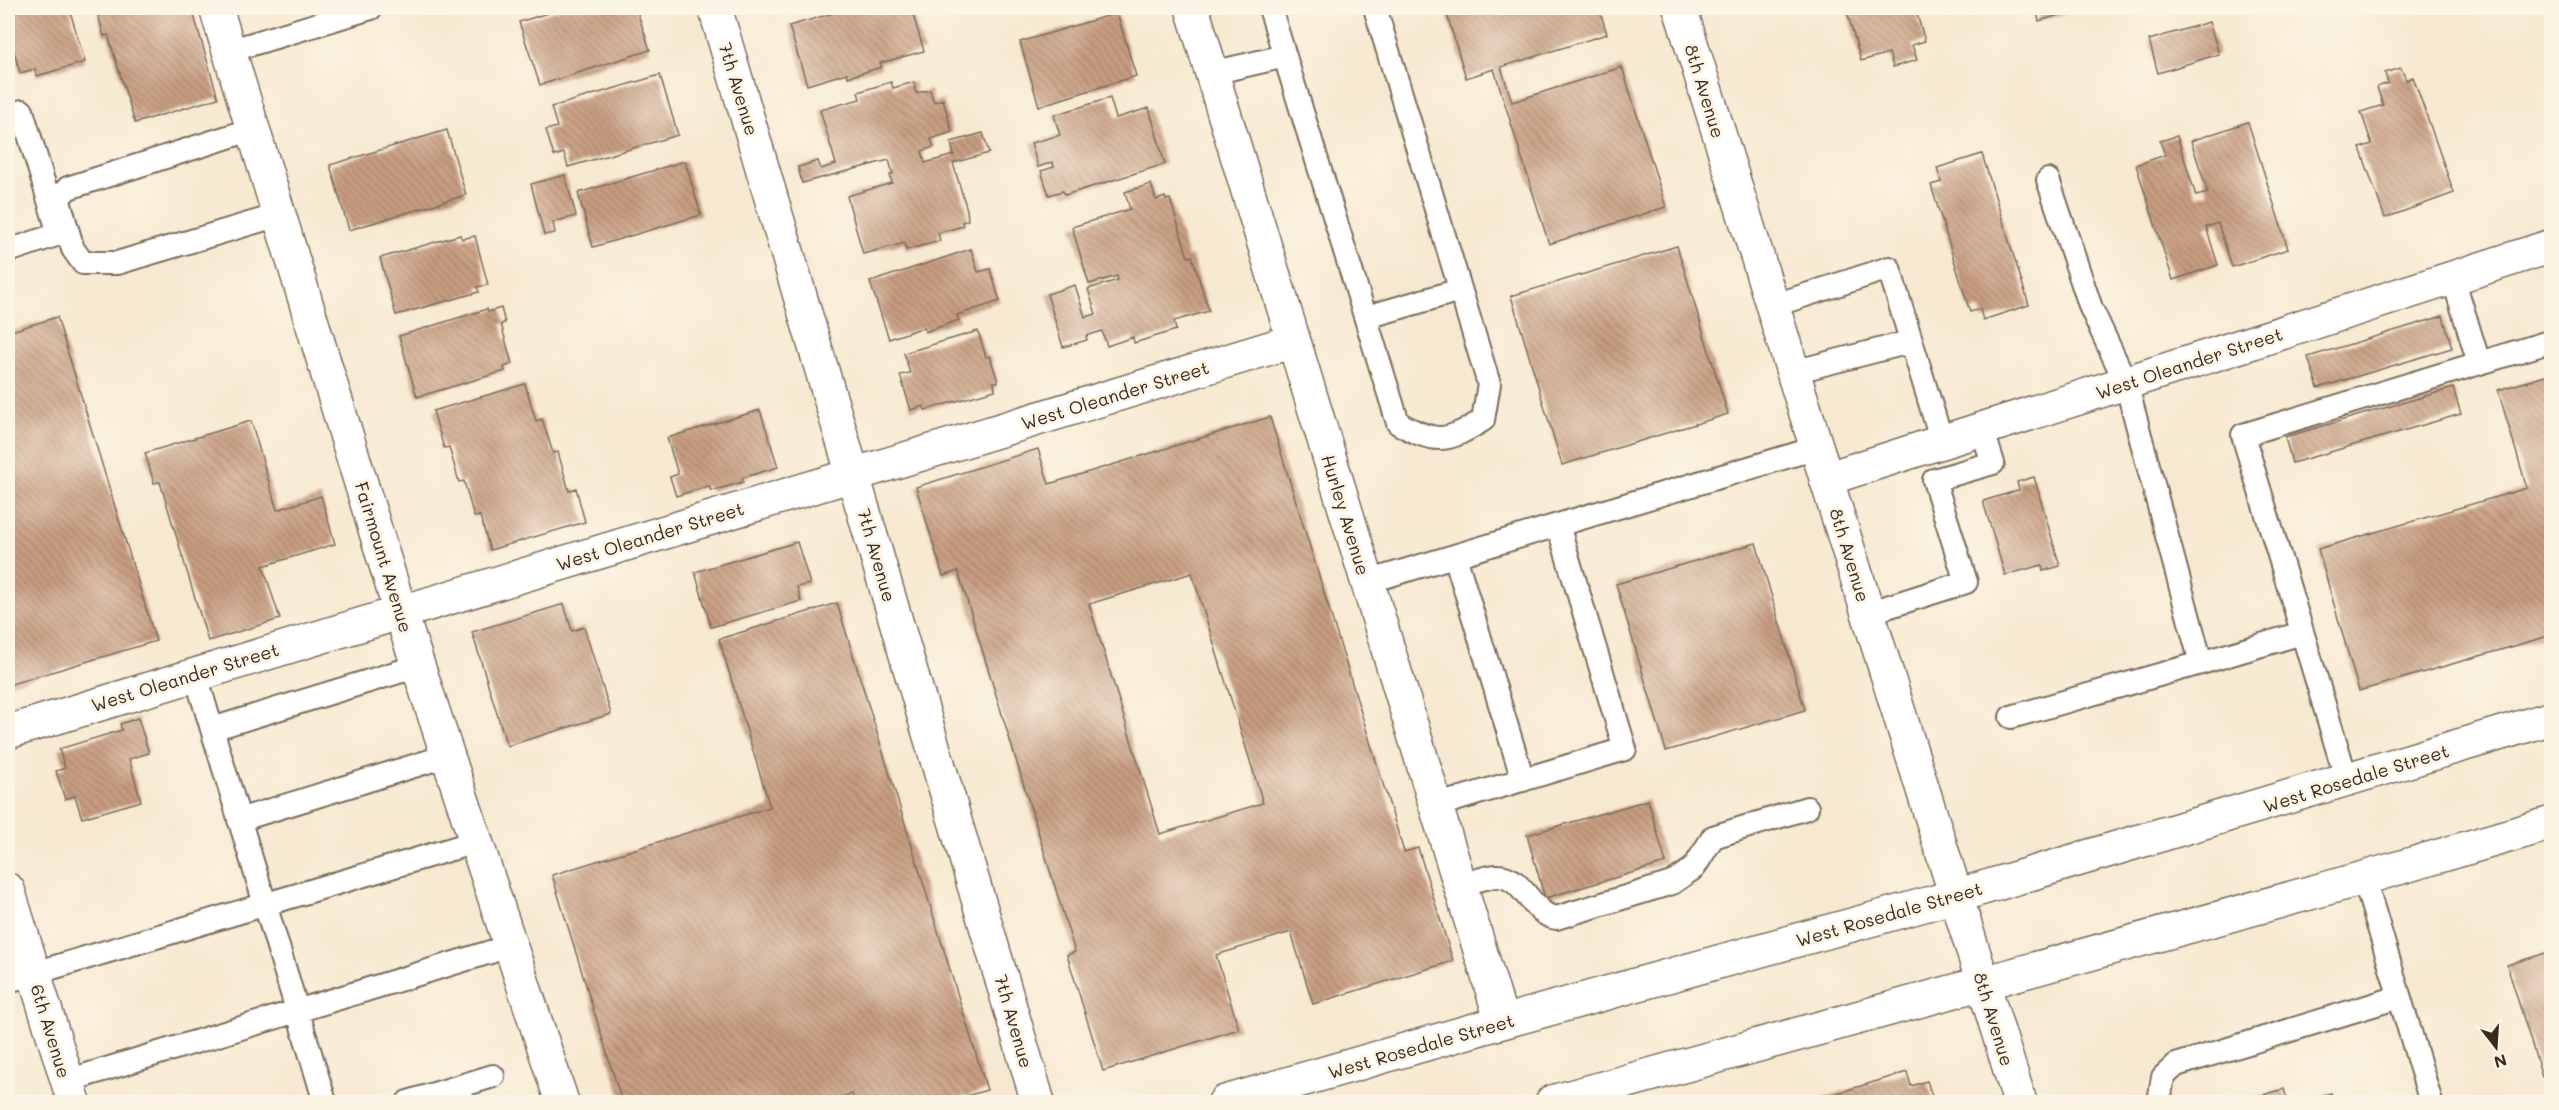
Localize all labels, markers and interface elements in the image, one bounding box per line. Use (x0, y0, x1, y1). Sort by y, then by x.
street label: 7th Avenue (713, 40, 765, 138)
street label: 8th Avenue (1679, 41, 1731, 141)
street label: West Oleander Street (2093, 321, 2285, 405)
street label: West Oleander Street (1018, 355, 1212, 435)
street label: Hurley Avenue (1316, 452, 1376, 578)
street label: Fairmount Avenue (350, 479, 418, 635)
street label: West Oleander Street (553, 496, 747, 576)
street label: 7th Avenue (852, 505, 902, 605)
street label: 8th Avenue (1824, 505, 1876, 605)
street label: West Oleander Street (88, 637, 282, 717)
street label: West Rosedale Street (2260, 738, 2452, 818)
street label: West Rosedale Street (1793, 876, 1985, 952)
street label: 8th Avenue (1968, 969, 2020, 1069)
street label: 7th Avenue (989, 971, 1039, 1071)
street label: 6th Avenue (25, 981, 77, 1081)
street label: West Rosedale Street (1325, 1008, 1517, 1084)
north arrow (2466, 1017, 2526, 1077)
text: N (2492, 1050, 2509, 1074)

